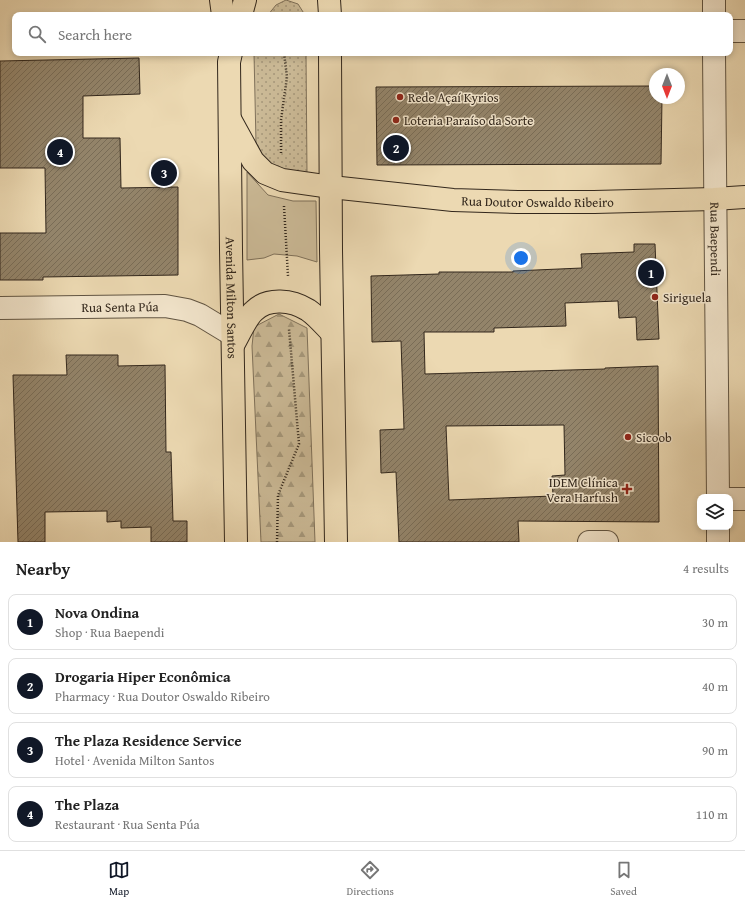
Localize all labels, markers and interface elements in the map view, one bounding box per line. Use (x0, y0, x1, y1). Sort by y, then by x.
search box (12, 12, 733, 56)
icon: search (26, 23, 48, 45)
text: Search here (58, 24, 132, 45)
north arrow (649, 68, 685, 104)
place label: Rede Açaí Kyrios (408, 88, 499, 107)
marker: Rede Açaí Kyrios (395, 92, 405, 102)
place label: Loteria Paraíso da Sorte (404, 111, 533, 130)
marker: Loteria Paraíso da Sorte (391, 115, 401, 125)
pin: 2 (383, 133, 409, 163)
pin: 4 (47, 137, 73, 167)
pin: 3 (151, 158, 177, 188)
street label: Rua Doutor Oswaldo Ribeiro (461, 191, 614, 212)
street label: Rua Baependi (706, 202, 726, 277)
street label: Avenida Milton Santos (221, 237, 242, 359)
your location (511, 248, 531, 268)
pin: 1 (638, 258, 664, 288)
place label: Siriguela (663, 288, 712, 307)
marker: Siriguela (650, 292, 660, 302)
street label: Rua Senta Púa (81, 297, 160, 317)
place label: Sicoob (636, 428, 672, 447)
marker: Sicoob (623, 432, 633, 442)
place label: IDEM Clínica Vera Harfush (546, 473, 619, 507)
marker: IDEM Clínica Vera Harfush (621, 483, 633, 495)
map controls (697, 494, 733, 530)
button: layers (697, 494, 733, 530)
text: Nearby (16, 556, 70, 581)
text: 4 results (683, 559, 729, 578)
text: Nova Ondina (55, 602, 139, 623)
text: 1 (27, 613, 33, 632)
text: 30 m (702, 613, 728, 632)
text: Shop · Rua Baependi (55, 623, 164, 642)
text: Drogaria Hiper Econômica (55, 666, 231, 687)
text: 2 (27, 677, 33, 696)
text: 40 m (702, 677, 728, 696)
text: Pharmacy · Rua Doutor Oswaldo Ribeiro (55, 687, 270, 706)
text: The Plaza Residence Service (55, 730, 242, 751)
text: 3 (27, 741, 33, 760)
text: 90 m (702, 741, 728, 760)
text: Hotel · Avenida Milton Santos (55, 751, 214, 770)
text: The Plaza (55, 794, 119, 815)
text: 4 (27, 805, 33, 824)
text: 110 m (696, 805, 728, 824)
text: Restaurant · Rua Senta Púa (55, 815, 200, 834)
tab: Map (108, 859, 130, 899)
tab: Directions (347, 859, 394, 899)
tab: Saved (610, 859, 637, 899)

